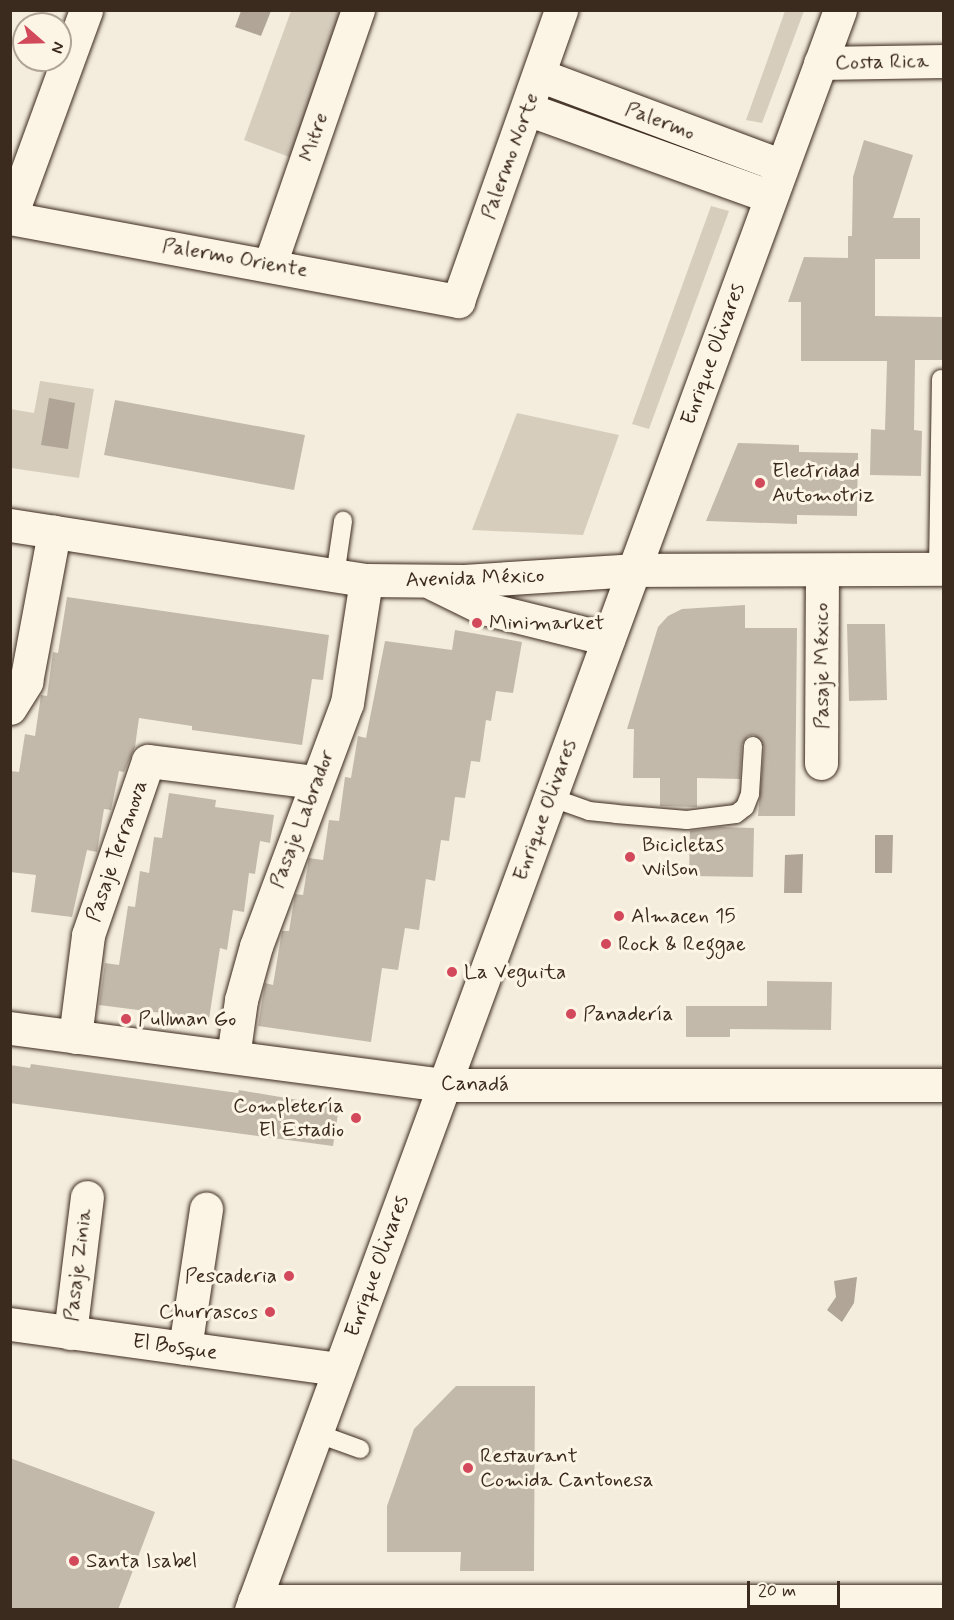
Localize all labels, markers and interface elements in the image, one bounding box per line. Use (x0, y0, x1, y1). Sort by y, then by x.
north arrow (12, 12, 72, 72)
text: N (46, 39, 69, 56)
street label: Costa Rica (836, 49, 928, 75)
street label: Palermo Norte (476, 91, 544, 221)
street label: Palermo (622, 96, 698, 146)
street label: Mitre (294, 109, 334, 165)
street label: Palermo Oriente (160, 233, 310, 283)
street label: Enrique Olivares (676, 280, 750, 428)
place label: Electridad Automotriz (772, 458, 874, 508)
marker: Electridad Automotriz (753, 476, 767, 490)
street label: Avenida México (405, 563, 545, 593)
street label: Pasaje México (809, 603, 835, 729)
place label: Minimarket (489, 610, 604, 636)
marker: Minimarket (470, 616, 484, 630)
street label: Enrique Olivares (508, 736, 582, 884)
street label: Pasaje Labrador (264, 746, 340, 892)
street label: Pasaje Terranova (81, 777, 153, 925)
place label: Bicicletas Wilson (642, 832, 724, 882)
marker: Bicicletas Wilson (623, 850, 637, 864)
place label: Almacen 15 (631, 903, 735, 929)
marker: Almacen 15 (612, 909, 626, 923)
place label: Rock & Reggae (618, 931, 746, 957)
marker: Rock & Reggae (599, 937, 613, 951)
place label: La Veguita (464, 959, 559, 985)
marker: La Veguita (445, 965, 459, 979)
place label: Panadería (583, 1001, 673, 1027)
place label: Pullman Go (138, 1006, 237, 1032)
marker: Panadería (564, 1007, 578, 1021)
marker: Pullman Go (119, 1012, 133, 1026)
street label: Canadá (441, 1071, 509, 1097)
place label: Completería El Estadio (233, 1093, 344, 1143)
marker: Completería El Estadio (349, 1111, 363, 1125)
street label: Enrique Olivares (340, 1192, 414, 1340)
street label: Pasaje Zinia (59, 1207, 97, 1323)
place label: Pescaderia (185, 1263, 277, 1289)
marker: Pescaderia (282, 1269, 296, 1283)
place label: Churrascos (159, 1299, 258, 1325)
marker: Churrascos (263, 1305, 277, 1319)
street label: El Bosque (132, 1329, 218, 1365)
place label: Restaurant Comida Cantonesa (480, 1443, 653, 1493)
marker: Restaurant Comida Cantonesa (461, 1461, 475, 1475)
place label: Santa Isabel (86, 1548, 201, 1574)
marker: Santa Isabel (67, 1554, 81, 1568)
scale bar (750, 1569, 843, 1607)
text: 20 m (758, 1579, 796, 1603)

